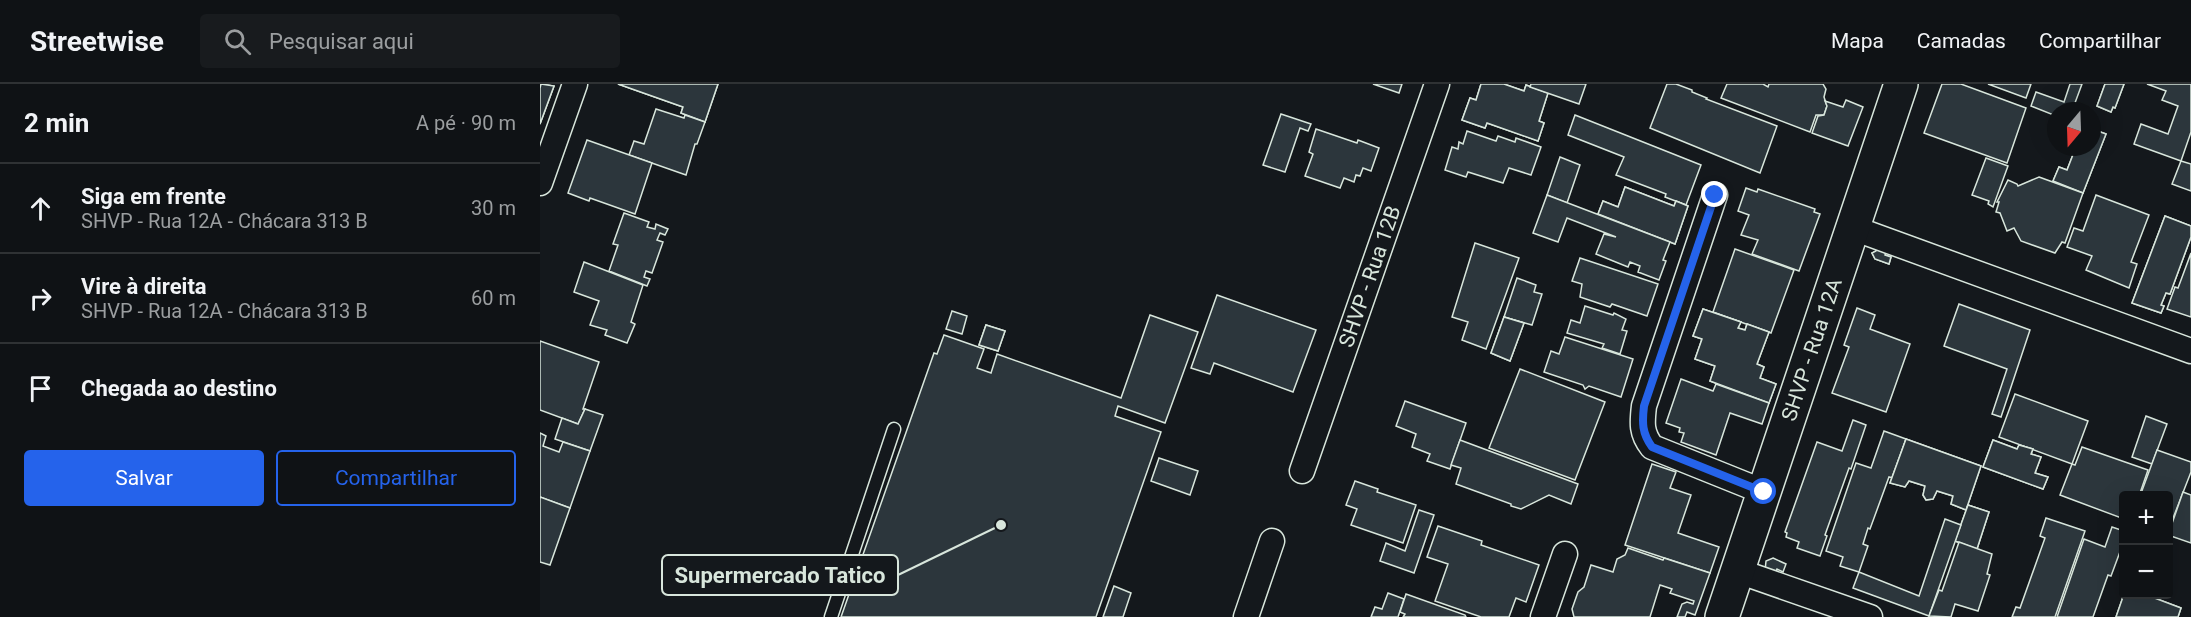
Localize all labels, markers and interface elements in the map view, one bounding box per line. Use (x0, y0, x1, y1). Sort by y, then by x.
search box (200, 14, 620, 68)
text: Streetwise (30, 25, 164, 58)
icon: search (221, 25, 254, 58)
text: Pesquisar aqui (269, 29, 414, 54)
text: Mapa (1831, 29, 1884, 53)
text: Camadas (1917, 29, 2006, 53)
text: Compartilhar (2039, 29, 2161, 53)
north arrow (2047, 102, 2101, 156)
text: 2 min (24, 108, 89, 138)
text: A pé · 90 m (416, 111, 516, 135)
route end (1701, 181, 1727, 207)
text: Siga em frente (81, 184, 226, 209)
icon: ahead (24, 192, 57, 225)
text: 30 m (471, 196, 516, 220)
street label: SHVP - Rua 12B (1334, 203, 1406, 350)
text: SHVP - Rua 12A - Chácara 313 B (81, 209, 368, 233)
text: Vire à direita (81, 274, 207, 299)
street label: SHVP - Rua 12A (1777, 275, 1847, 424)
icon: right (24, 282, 57, 315)
text: 60 m (471, 286, 516, 310)
text: SHVP - Rua 12A - Chácara 313 B (81, 299, 368, 323)
icon: arrive (24, 372, 57, 405)
text: Chegada ao destino (81, 376, 277, 401)
button: Salvar (24, 450, 264, 506)
button: Compartilhar (276, 450, 516, 506)
route start (1750, 478, 1776, 504)
map controls (2119, 491, 2173, 599)
button: + (2119, 491, 2173, 545)
button: − (2119, 545, 2173, 599)
callout: Supermercado Tatico (662, 555, 898, 595)
text: Supermercado Tatico (675, 563, 885, 588)

